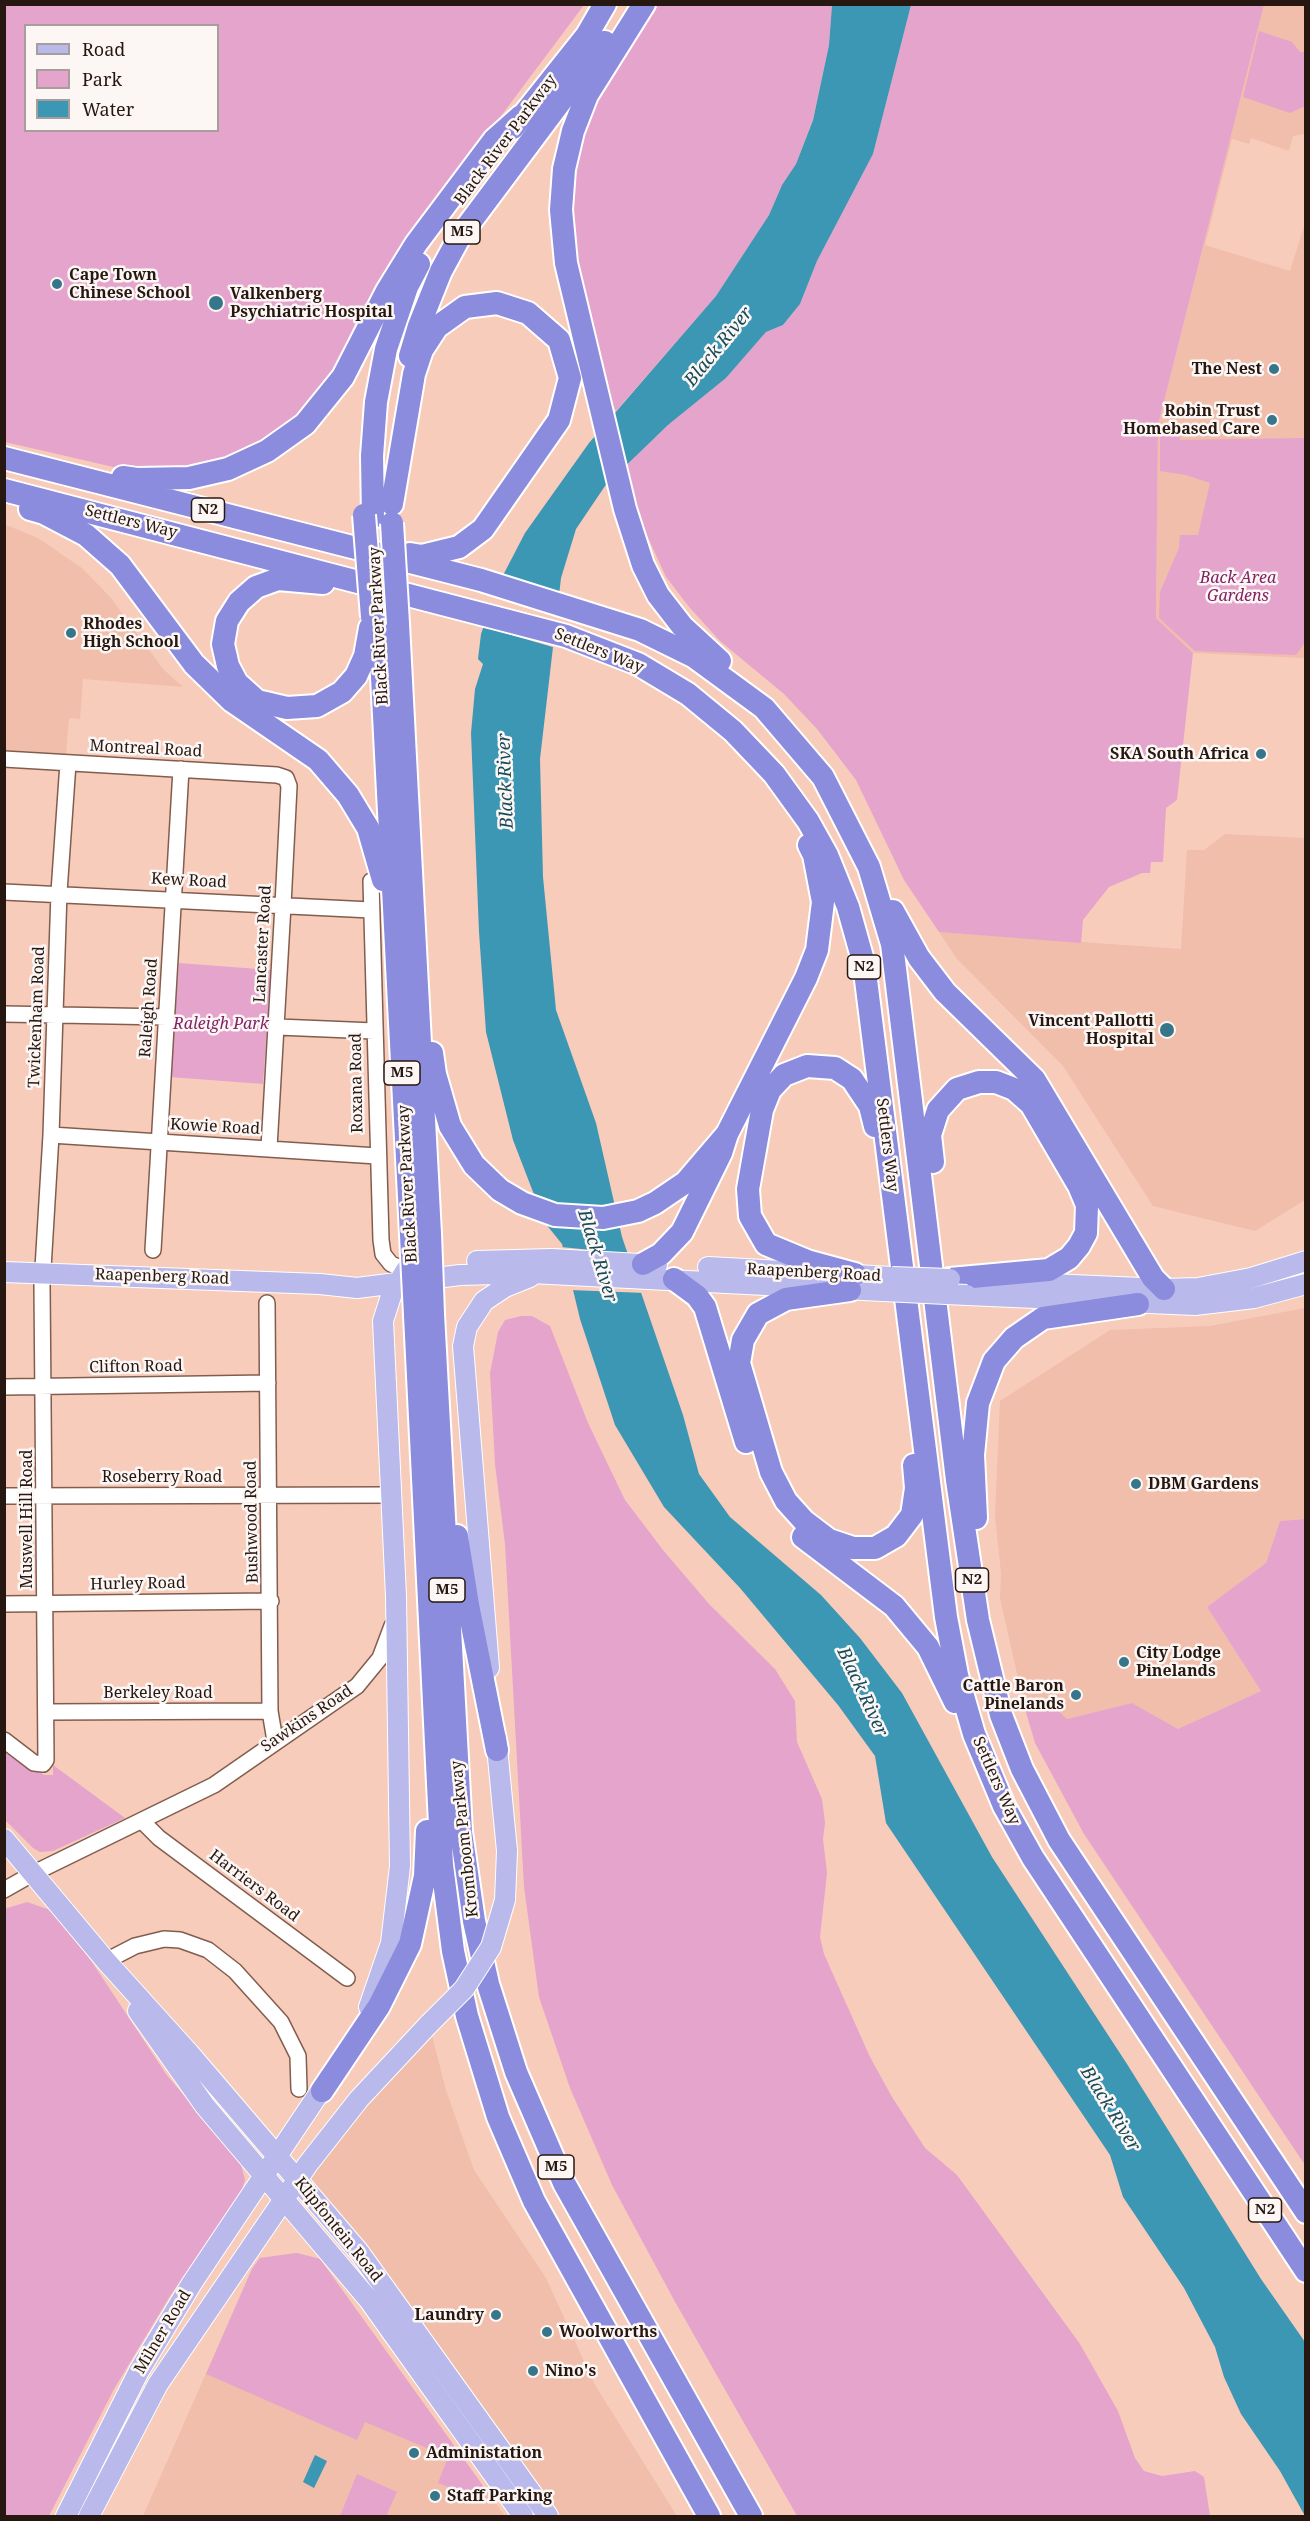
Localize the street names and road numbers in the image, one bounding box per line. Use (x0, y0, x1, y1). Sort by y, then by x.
street label: Black River Parkway (451, 71, 561, 209)
road number: M5 (444, 220, 480, 244)
road number: N2 (192, 498, 224, 522)
street label: Settlers Way (83, 501, 179, 543)
street label: Black River Parkway (365, 547, 393, 705)
street label: Settlers Way (552, 624, 646, 678)
street label: Montreal Road (89, 736, 203, 762)
street label: Kew Road (151, 869, 227, 893)
street label: Lancaster Road (250, 885, 276, 1003)
street label: Twickenham Road (25, 946, 49, 1088)
road number: N2 (848, 955, 880, 979)
street label: Raleigh Road (136, 958, 162, 1058)
street label: Roxana Road (347, 1033, 367, 1133)
road number: M5 (384, 1061, 420, 1085)
street label: Settlers Way (872, 1097, 902, 1193)
street label: Black River Parkway (394, 1105, 422, 1263)
street label: Kowie Road (169, 1115, 261, 1139)
street label: Raapenberg Road (746, 1260, 882, 1286)
street label: Raapenberg Road (94, 1265, 230, 1289)
street label: Clifton Road (89, 1357, 183, 1377)
street label: Muswell Hill Road (17, 1449, 37, 1589)
street label: Bushwood Road (241, 1460, 263, 1584)
street label: Roseberry Road (102, 1467, 222, 1487)
road number: N2 (956, 1568, 988, 1592)
street label: Hurley Road (90, 1574, 186, 1594)
road number: M5 (429, 1578, 465, 1602)
street label: Sawkins Road (258, 1681, 356, 1757)
street label: Berkeley Road (103, 1683, 213, 1703)
street label: Settlers Way (968, 1734, 1024, 1828)
street label: Kromboom Parkway (447, 1760, 483, 1918)
street label: Harriers Road (205, 1846, 303, 1926)
road number: M5 (538, 2155, 574, 2179)
street label: Klipfontein Road (290, 2174, 386, 2286)
road number: N2 (1248, 2198, 1282, 2222)
street label: Milner Road (131, 2287, 195, 2377)

